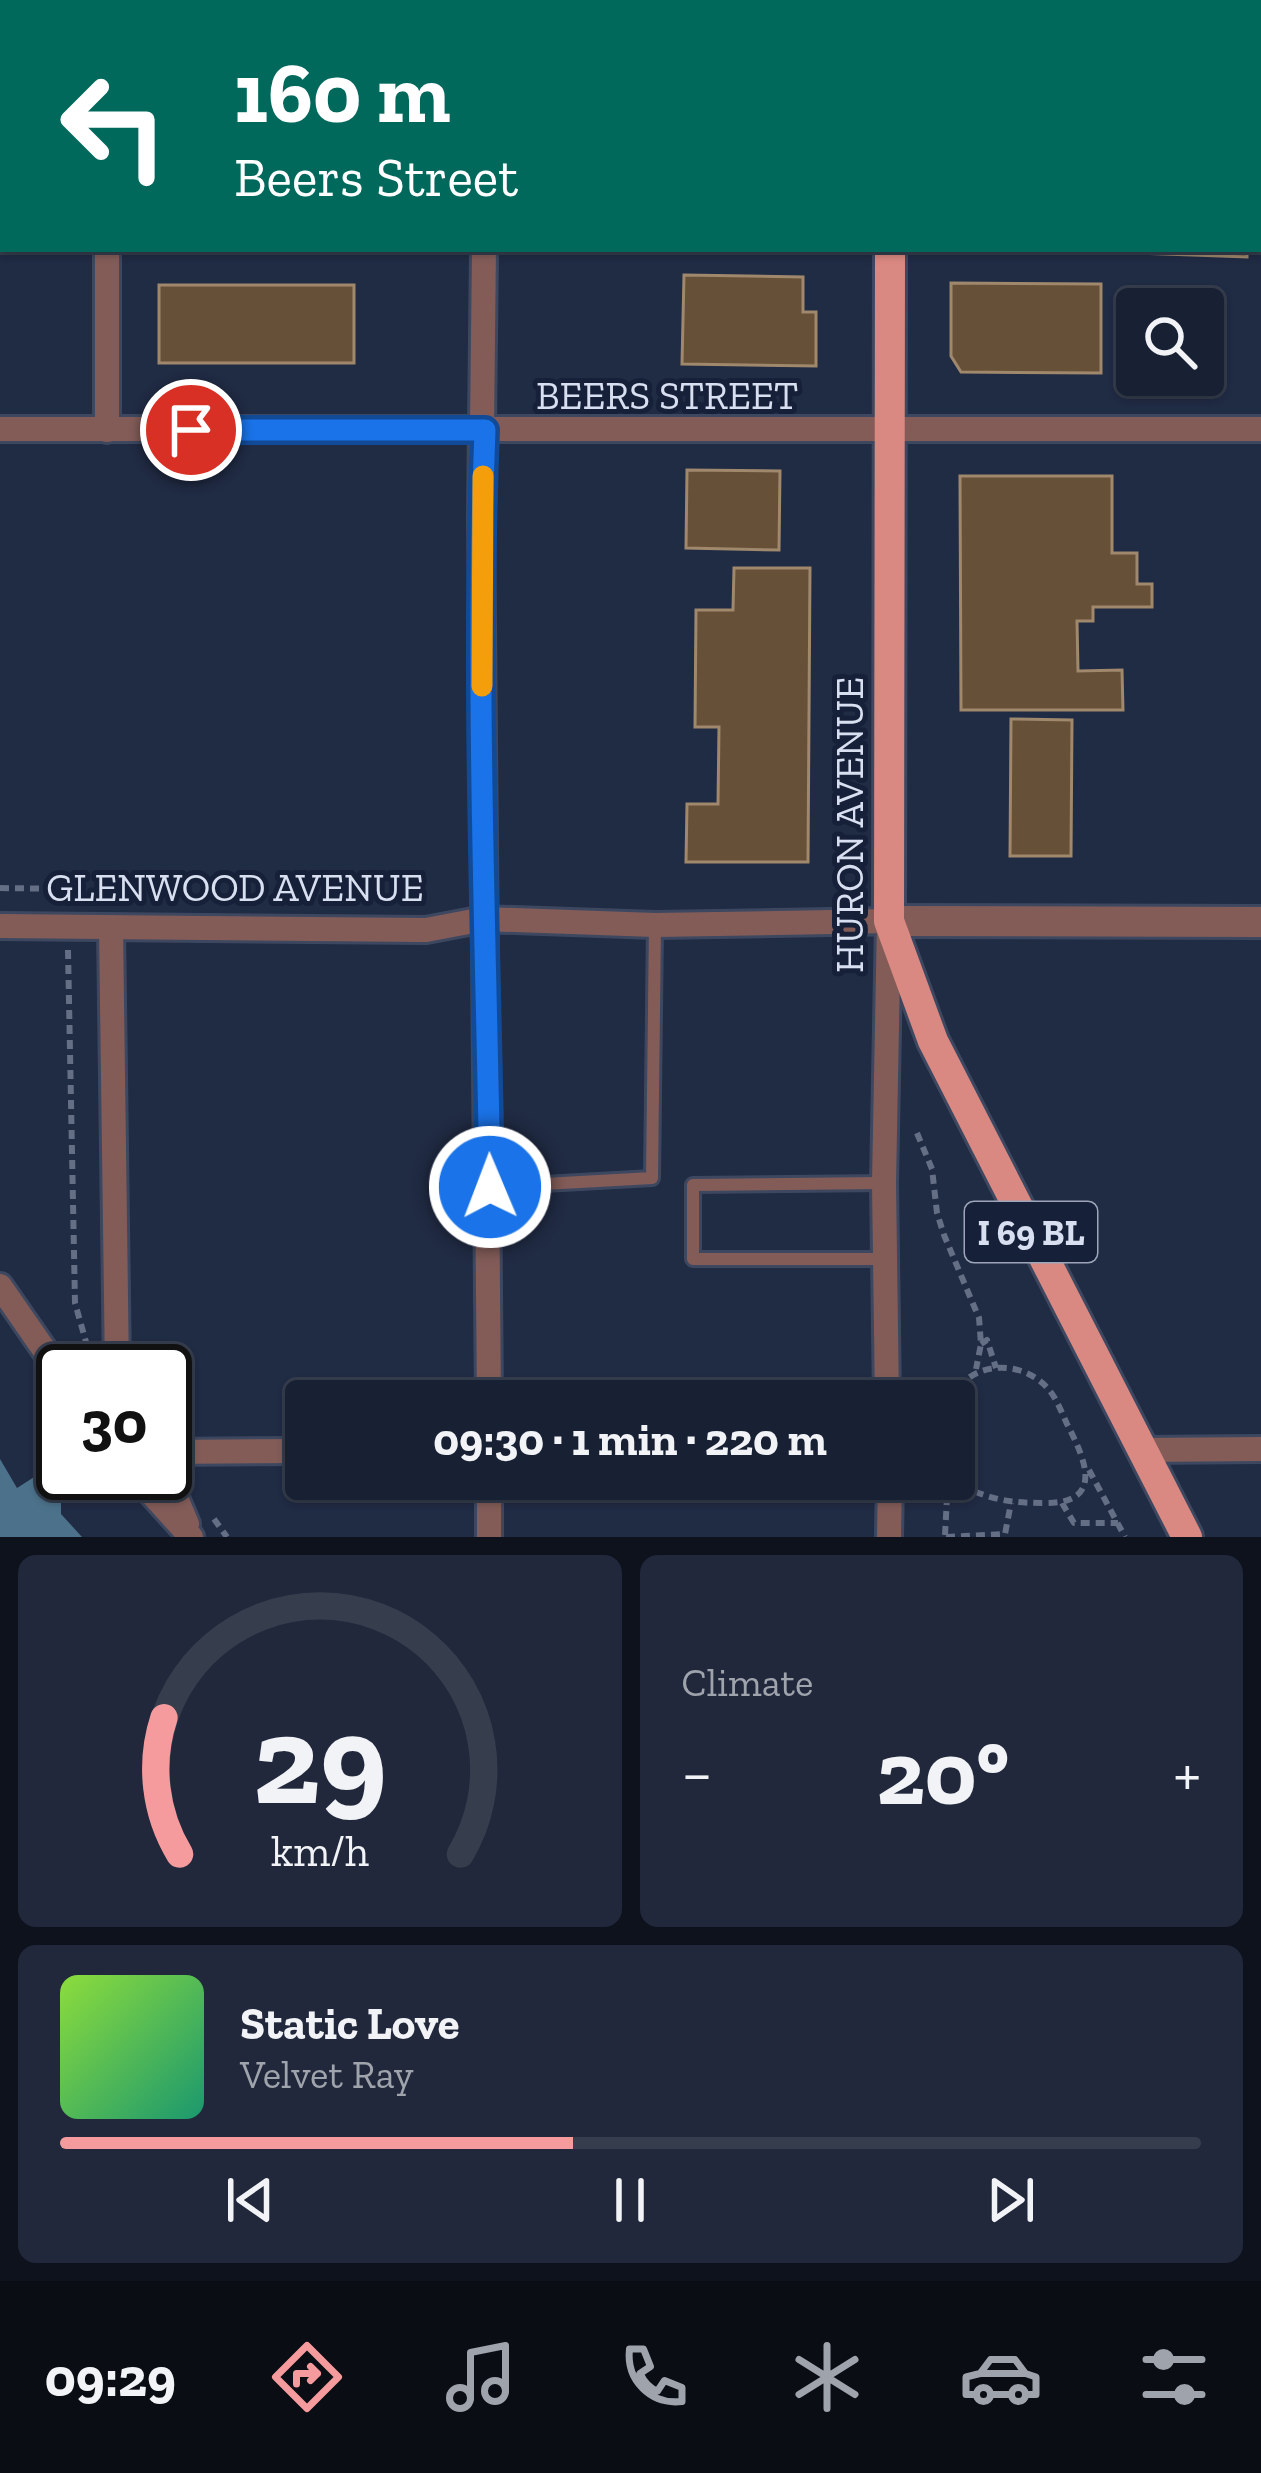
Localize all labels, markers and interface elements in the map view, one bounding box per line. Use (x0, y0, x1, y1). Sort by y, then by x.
text: 160 m (234, 43, 451, 144)
icon: left (36, 48, 192, 204)
text: Beers Street (234, 145, 518, 210)
map controls (1116, 288, 1224, 396)
button: search (1116, 288, 1224, 396)
street label: BEERS STREET (536, 372, 798, 419)
pin (140, 379, 242, 481)
icon: arrive (158, 397, 224, 463)
street label: HURON AVENUE (826, 677, 873, 973)
street label: GLENWOOD AVENUE (46, 864, 424, 911)
position arrow (427, 1124, 553, 1250)
road number: I 69 BL (965, 1202, 1097, 1262)
speed limit sign: 30 (36, 1344, 192, 1500)
text: 09:30 · 1 min · 220 m (433, 1413, 827, 1467)
text: Climate (682, 1659, 813, 1706)
text: 29 (253, 1685, 387, 1835)
text: 20° (876, 1719, 1009, 1827)
text: − (682, 1734, 712, 1813)
text: + (1173, 1734, 1201, 1813)
text: km/h (271, 1826, 369, 1877)
text: Static Love (240, 1997, 459, 2051)
text: Velvet Ray (240, 2051, 414, 2098)
icon: previous (217, 2167, 283, 2233)
icon: pause (597, 2167, 663, 2233)
icon: next (978, 2167, 1044, 2233)
icon: directions (265, 2335, 349, 2419)
icon: music (439, 2335, 523, 2419)
icon: phone (612, 2335, 696, 2419)
icon: climate (785, 2335, 869, 2419)
icon: car (959, 2335, 1043, 2419)
icon: filters (1132, 2335, 1216, 2419)
text: 09:29 (45, 2345, 176, 2410)

